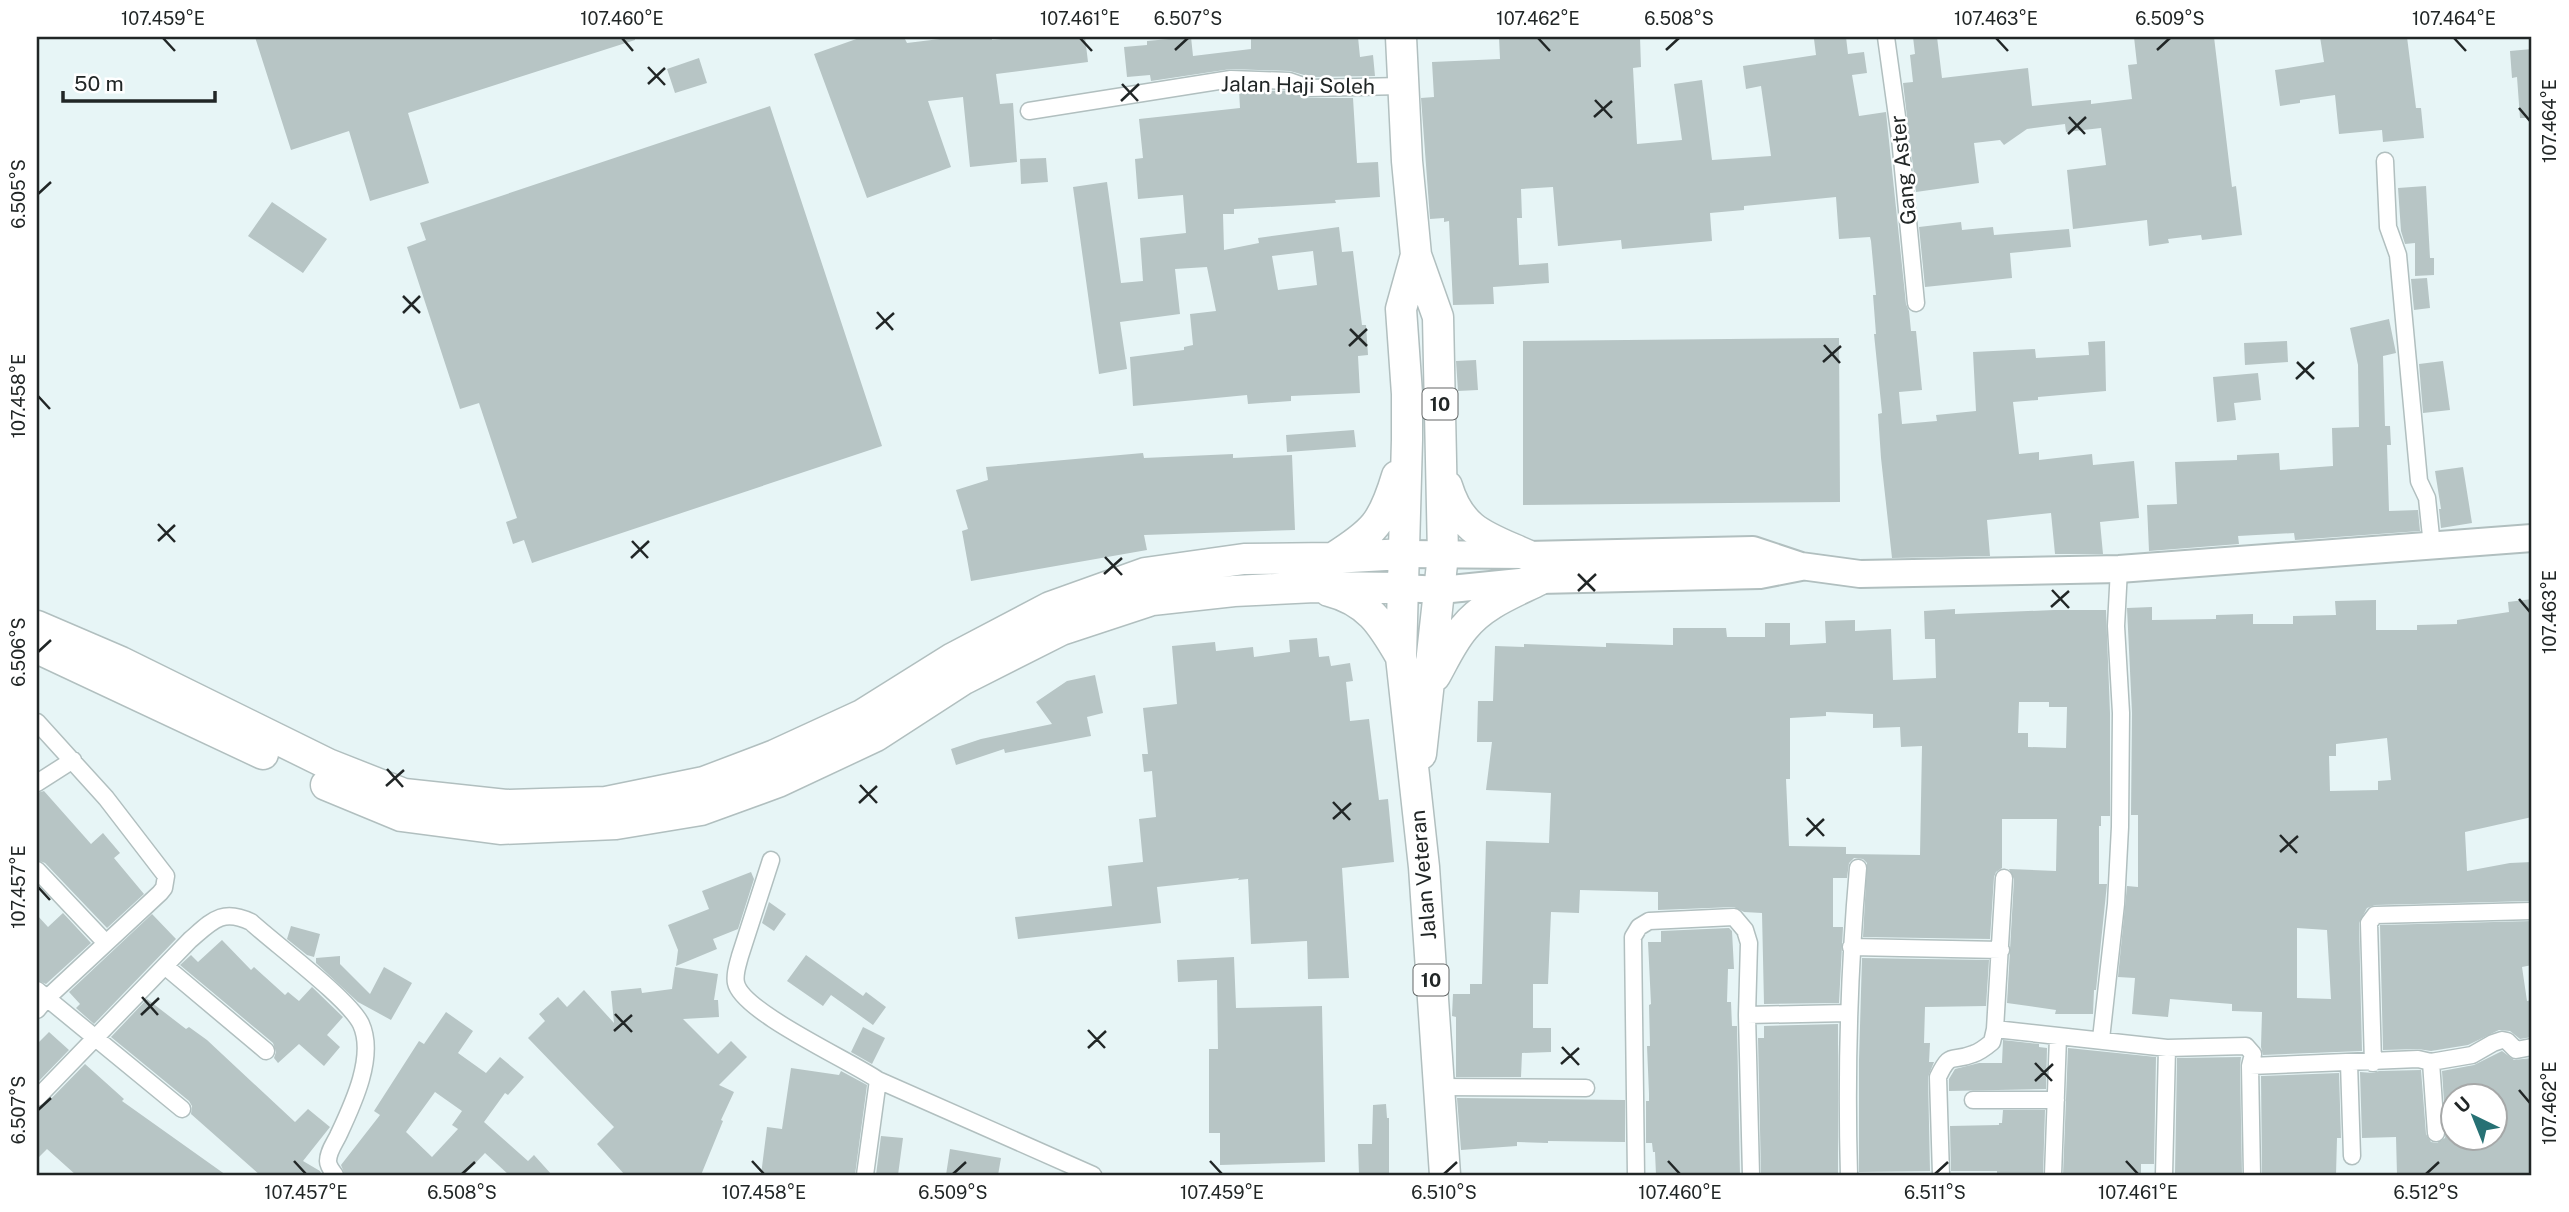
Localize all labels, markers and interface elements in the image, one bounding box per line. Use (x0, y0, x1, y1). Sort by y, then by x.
text: 107.459°E (121, 8, 205, 29)
text: 107.460°E (580, 8, 664, 29)
text: 107.461°E (1040, 8, 1120, 29)
text: 6.507°S (1154, 8, 1222, 29)
text: 107.462°E (1496, 8, 1580, 29)
text: 6.508°S (1644, 8, 1714, 29)
text: 107.463°E (1954, 8, 2038, 29)
text: 6.509°S (2135, 8, 2205, 29)
text: 107.464°E (2412, 8, 2496, 29)
scale bar (63, 60, 215, 104)
text: 50 m (74, 71, 124, 96)
street label: Jalan Haji Soleh (1221, 71, 1375, 99)
text: 107.464°E (2539, 79, 2560, 163)
street label: Gang Aster (1885, 114, 1921, 226)
text: 6.505°S (8, 159, 29, 229)
text: 107.458°E (8, 354, 29, 438)
road number: 10 (1422, 388, 1458, 420)
text: 107.463°E (2539, 570, 2560, 654)
text: 6.506°S (8, 617, 29, 687)
street label: Jalan Veteran (1405, 809, 1441, 941)
text: 107.457°E (8, 845, 29, 929)
road number: 10 (1414, 964, 1448, 996)
text: 107.462°E (2539, 1061, 2560, 1145)
text: 6.507°S (8, 1076, 29, 1144)
north arrow (2440, 1082, 2510, 1152)
text: U (2450, 1092, 2475, 1117)
text: 107.457°E (264, 1182, 348, 1203)
text: 6.508°S (427, 1182, 497, 1203)
text: 107.458°E (722, 1182, 806, 1203)
text: 6.509°S (918, 1182, 988, 1203)
text: 107.459°E (1180, 1182, 1264, 1203)
text: 6.510°S (1411, 1182, 1477, 1203)
text: 107.460°E (1638, 1182, 1722, 1203)
text: 6.511°S (1904, 1182, 1966, 1203)
text: 107.461°E (2098, 1182, 2178, 1203)
text: 6.512°S (2393, 1182, 2459, 1203)

